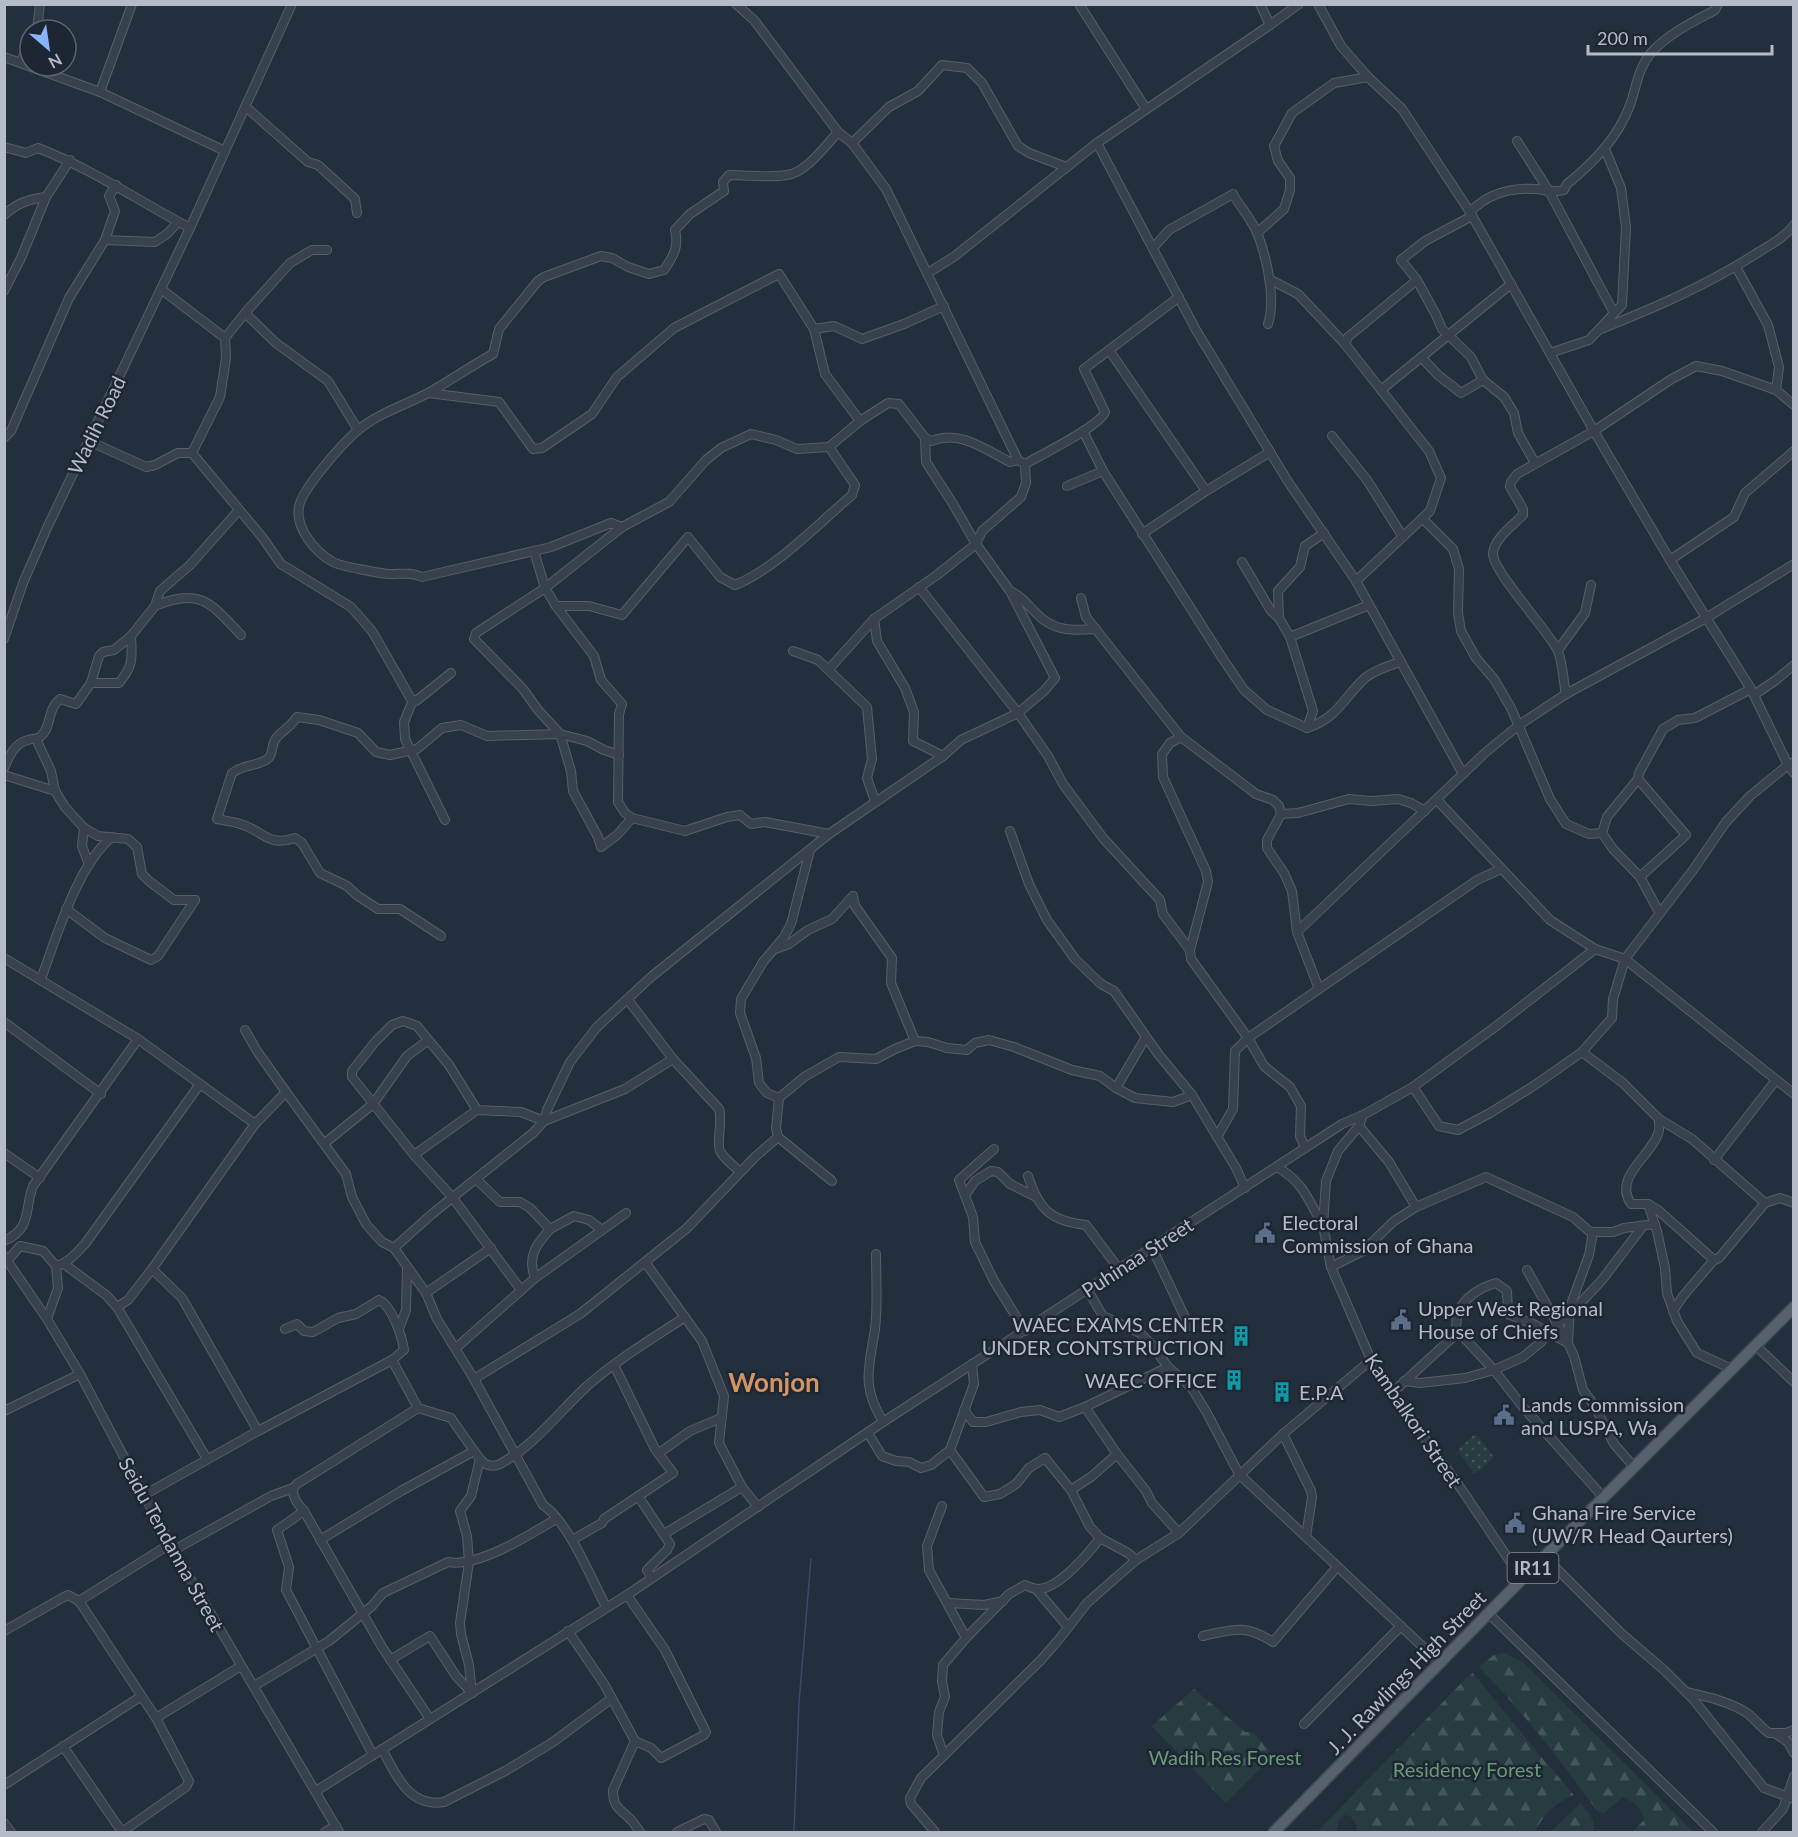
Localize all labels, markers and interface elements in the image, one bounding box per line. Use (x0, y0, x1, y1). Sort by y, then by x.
north arrow (18, 18, 78, 78)
scale bar (1588, 18, 1772, 56)
text: 200 m (1597, 27, 1648, 49)
text: N (46, 50, 66, 73)
street label: Wadih Road (62, 372, 130, 478)
place label: Electoral Commission of Ghana (1282, 1210, 1474, 1257)
street label: Puhinaa Street (1077, 1212, 1197, 1302)
public building icon: Electoral Commission of Ghana (1253, 1221, 1277, 1245)
place label: Upper West Regional House of Chiefs (1418, 1296, 1603, 1343)
public building icon: Upper West Regional House of Chiefs (1389, 1308, 1413, 1332)
place label: WAEC EXAMS CENTER UNDER CONTSTRUCTION (982, 1312, 1224, 1359)
building icon: WAEC EXAMS CENTER UNDER CONTSTRUCTION (1229, 1324, 1253, 1348)
street label: Kambalkori Street (1360, 1349, 1468, 1491)
district label: Wonjon (728, 1366, 820, 1398)
place label: WAEC OFFICE (1085, 1368, 1217, 1392)
building icon: WAEC OFFICE (1222, 1368, 1246, 1392)
building icon: E.P.A (1270, 1380, 1294, 1404)
place label: E.P.A (1299, 1380, 1344, 1404)
place label: Lands Commission and LUSPA, Wa (1521, 1392, 1684, 1439)
public building icon: Lands Commission and LUSPA, Wa (1492, 1403, 1516, 1427)
street label: Seidu Tendanna Street (114, 1453, 230, 1635)
place label: Ghana Fire Service (UW/R Head Qaurters) (1532, 1500, 1733, 1547)
public building icon: Ghana Fire Service (UW/R Head Qaurters) (1503, 1511, 1527, 1535)
road number: IR11 (1508, 1553, 1558, 1583)
street label: J. J. Rawlings High Street (1322, 1585, 1490, 1759)
park label: Wadih Res Forest (1148, 1745, 1302, 1769)
park label: Residency Forest (1393, 1757, 1541, 1781)

